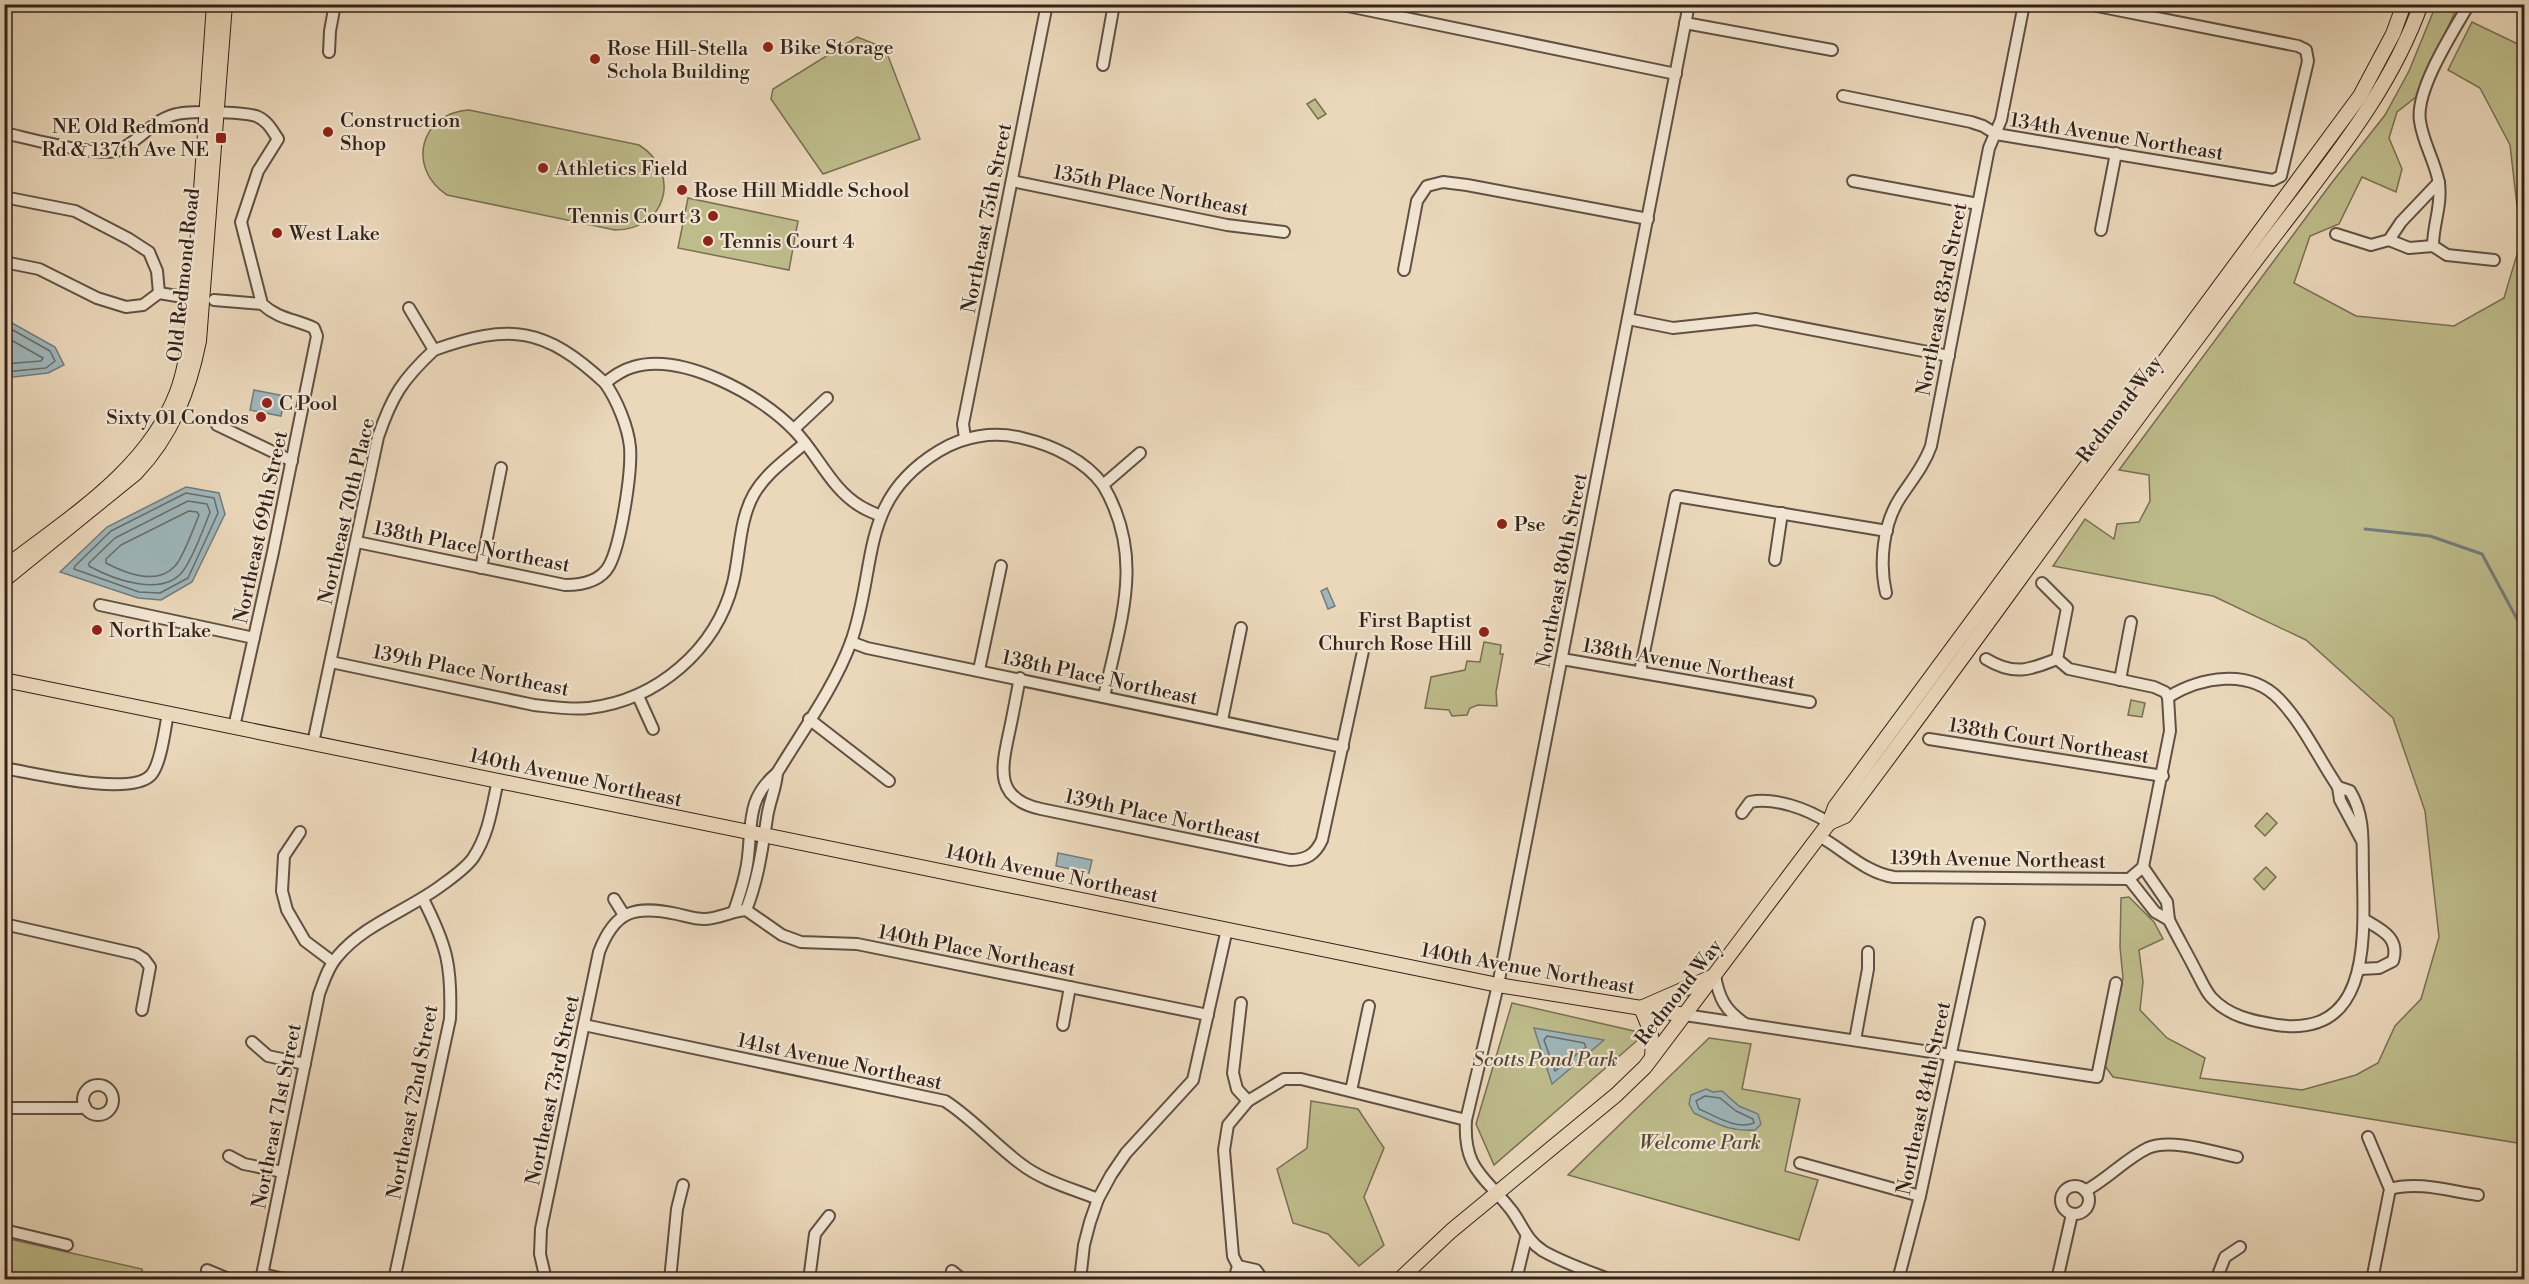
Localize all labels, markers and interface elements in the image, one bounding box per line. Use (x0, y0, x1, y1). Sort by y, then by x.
place label: Bike Storage (779, 36, 894, 61)
place label: Rose Hill-Stella Schola Building (607, 37, 751, 85)
marker: Bike Storage (761, 40, 775, 54)
marker: Rose Hill-Stella Schola Building (588, 52, 602, 66)
street label: 134th Avenue Northeast (2008, 108, 2225, 167)
place label: Construction Shop (340, 109, 461, 157)
place label: NE Old Redmond Rd & 137th Ave NE (42, 115, 210, 163)
street label: Northeast 75th Street (957, 121, 1018, 315)
marker: Construction Shop (321, 125, 335, 139)
marker: NE Old Redmond Rd & 137th Ave NE (214, 131, 228, 145)
place label: Athletics Field (554, 157, 688, 182)
street label: 135th Place Northeast (1051, 160, 1251, 223)
marker: Athletics Field (536, 161, 550, 175)
place label: Rose Hill Middle School (694, 179, 909, 204)
marker: Rose Hill Middle School (675, 183, 689, 197)
street label: Old Redmond Road (163, 186, 206, 363)
street label: Northeast 83rd Street (1911, 201, 1973, 398)
place label: Tennis Court 3 (568, 205, 701, 230)
marker: Tennis Court 3 (706, 209, 720, 223)
place label: West Lake (288, 222, 380, 247)
marker: West Lake (270, 226, 284, 240)
place label: Tennis Court 4 (720, 230, 854, 255)
marker: Tennis Court 4 (701, 234, 715, 248)
street label: Redmond Way (2072, 351, 2169, 468)
place label: C Pool (279, 392, 338, 417)
marker: C Pool (260, 396, 274, 410)
place label: Sixty 01 Condos (106, 406, 249, 431)
marker: Sixty 01 Condos (254, 410, 268, 424)
street label: Northeast 70th Place (314, 416, 381, 607)
street label: Northeast 69th Street (229, 429, 294, 626)
street label: Northeast 80th Street (1531, 471, 1594, 670)
place label: Pse (1514, 513, 1546, 538)
street label: 138th Place Northeast (371, 516, 572, 579)
marker: Pse (1495, 517, 1509, 531)
place label: First Baptist Church Rose Hill (1318, 609, 1472, 657)
place label: North Lake (109, 619, 211, 644)
marker: North Lake (90, 623, 104, 637)
marker: First Baptist Church Rose Hill (1477, 625, 1491, 639)
street label: 138th Avenue Northeast (1580, 633, 1797, 696)
street label: 139th Place Northeast (370, 640, 571, 703)
street label: 138th Place Northeast (999, 645, 1200, 711)
street label: 138th Court Northeast (1947, 713, 2151, 770)
street label: 140th Avenue Northeast (467, 744, 684, 813)
street label: 139th Place Northeast (1062, 784, 1263, 850)
street label: 140th Avenue Northeast (943, 840, 1160, 909)
street label: 139th Avenue Northeast (1890, 846, 2106, 875)
street label: 140th Place Northeast (876, 920, 1078, 983)
street label: Redmond Way (1630, 935, 1729, 1051)
street label: 140th Avenue Northeast (1419, 938, 1637, 1001)
street label: Northeast 73rd Street (521, 993, 586, 1188)
street label: Northeast 84th Street (1892, 999, 1957, 1197)
street label: Northeast 72nd Street (382, 1003, 445, 1202)
street label: Northeast 71st Street (247, 1021, 308, 1211)
street label: 141st Avenue Northeast (735, 1029, 945, 1096)
park label: Scotts Pond Park (1472, 1048, 1618, 1073)
park label: Welcome Park (1639, 1131, 1761, 1156)

